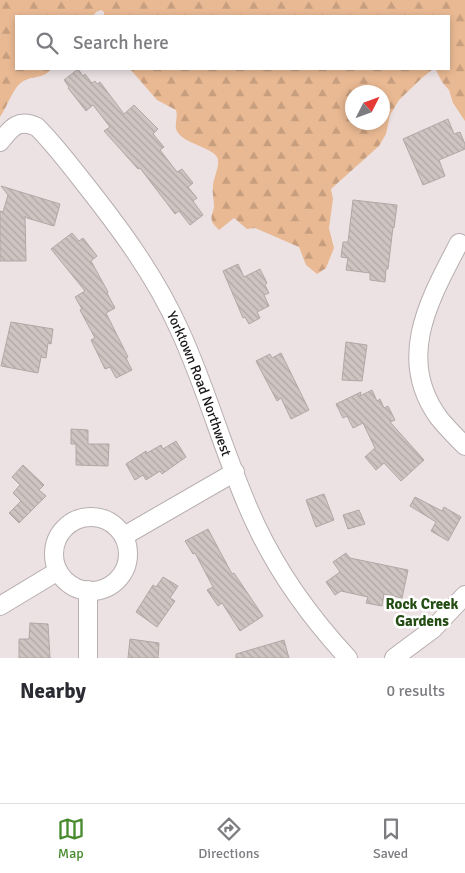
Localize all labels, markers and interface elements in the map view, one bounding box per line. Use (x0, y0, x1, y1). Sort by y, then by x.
search box (15, 15, 450, 70)
icon: search (33, 29, 61, 57)
text: Search here (73, 31, 169, 55)
north arrow (345, 85, 390, 130)
street label: Yorktown Road Northwest (163, 308, 235, 459)
district label: Rock Creek Gardens (386, 595, 459, 630)
text: Nearby (20, 678, 86, 704)
text: 0 results (386, 681, 445, 701)
tab: Map (57, 815, 85, 862)
tab: Directions (198, 815, 259, 862)
tab: Saved (373, 815, 408, 862)

